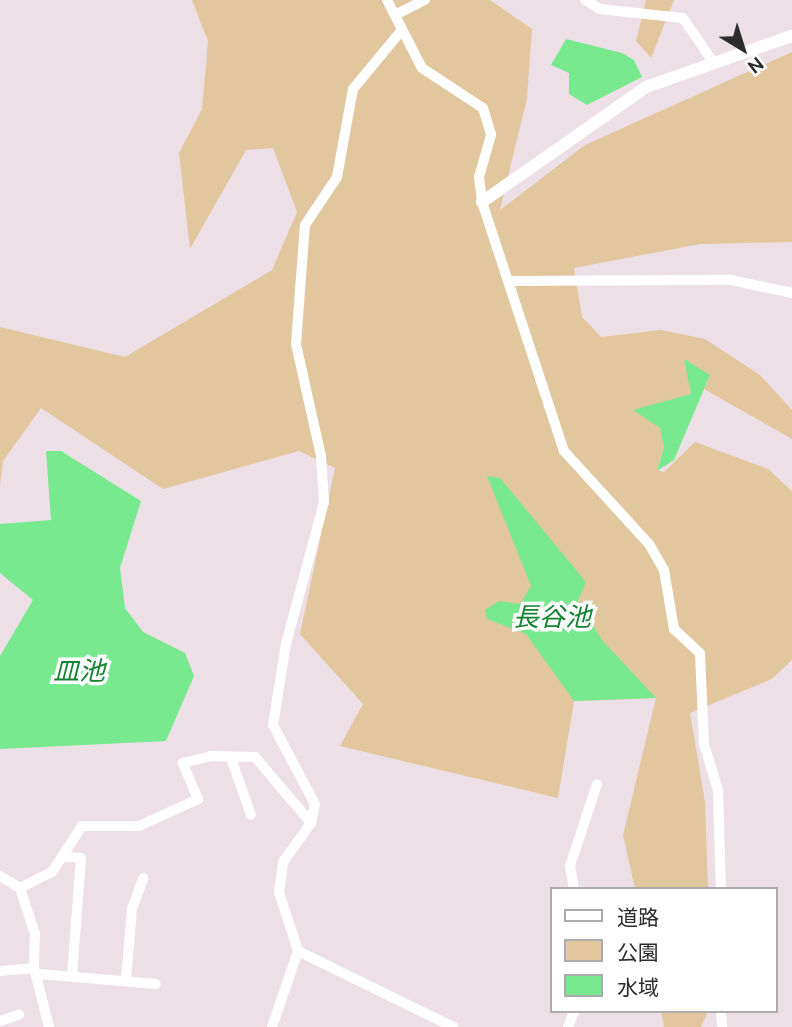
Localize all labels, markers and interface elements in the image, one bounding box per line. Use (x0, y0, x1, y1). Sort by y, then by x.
north arrow (708, 14, 778, 84)
text: N (744, 53, 768, 79)
water label: 長谷池 (513, 601, 591, 633)
water label: 皿池 (53, 655, 105, 687)
legend (550, 887, 778, 1013)
text: 道路 (617, 905, 659, 929)
text: 公園 (617, 940, 659, 964)
text: 水域 (617, 975, 659, 999)

